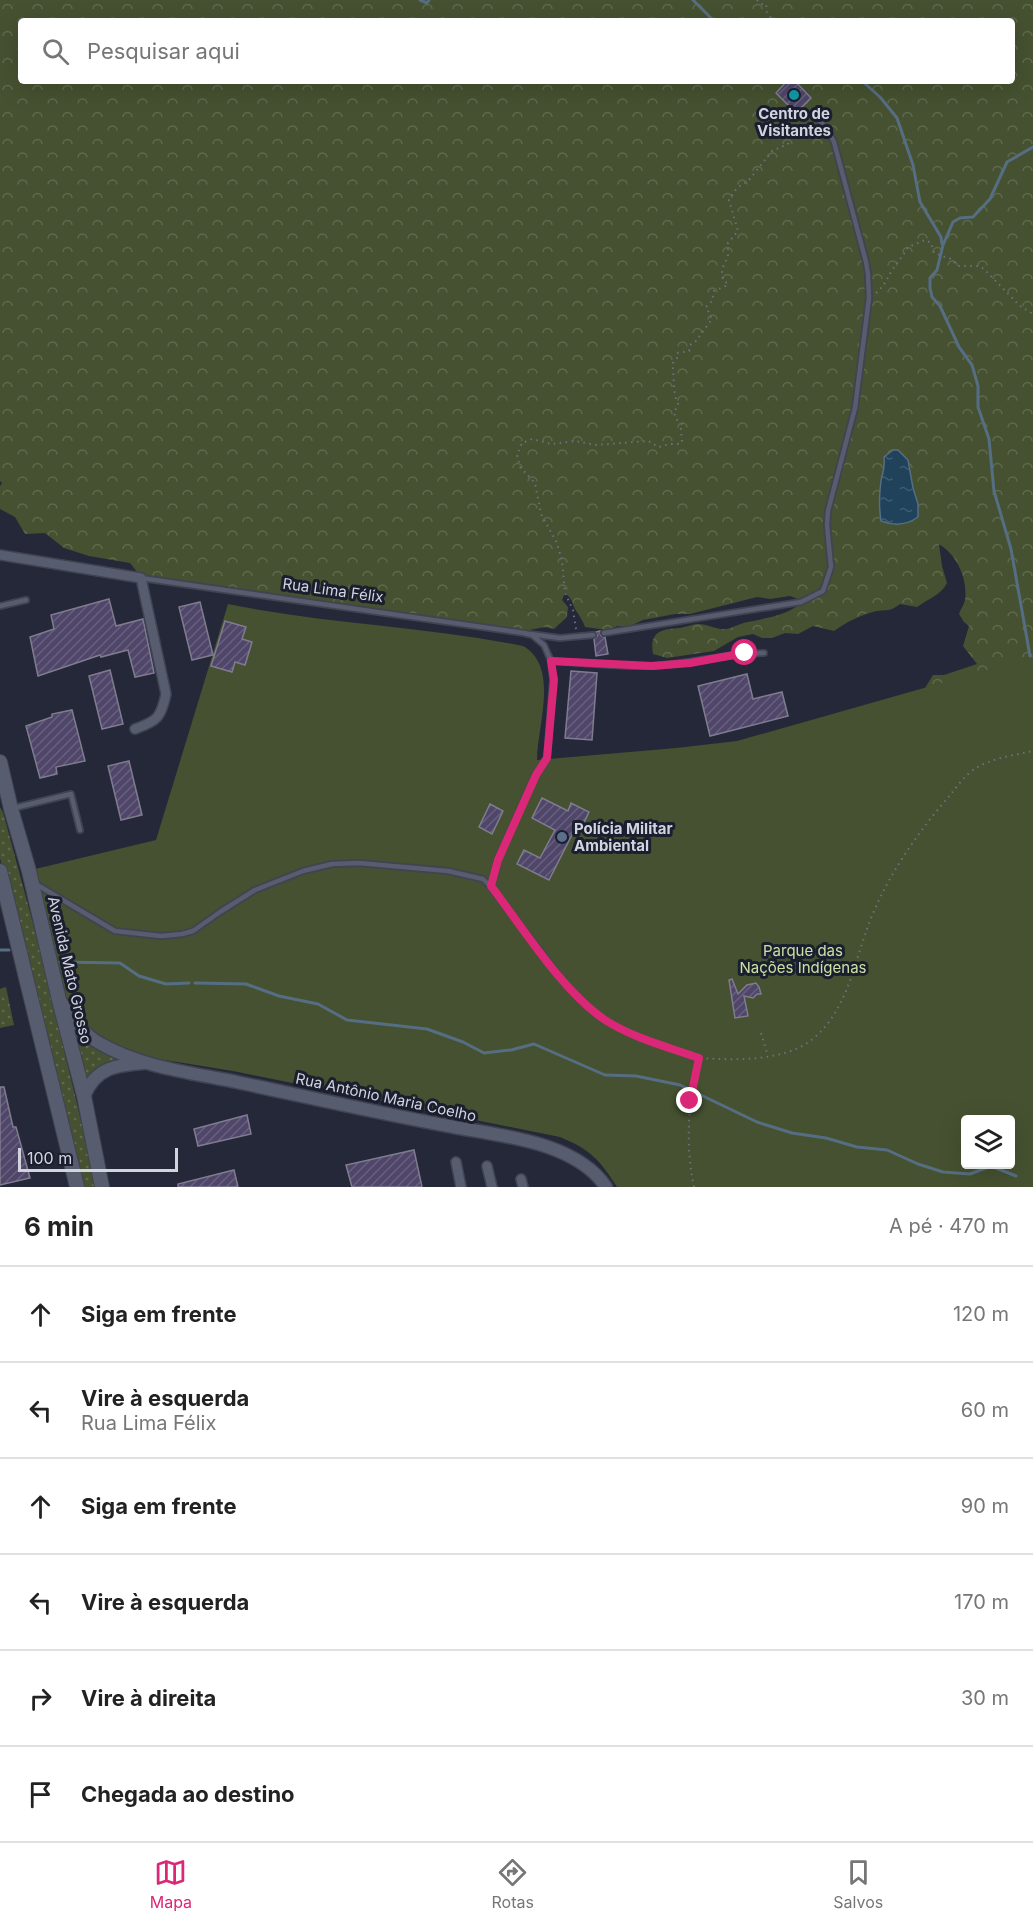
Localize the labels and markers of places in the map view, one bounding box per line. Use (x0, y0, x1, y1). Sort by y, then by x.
marker: Centro de Visitantes (787, 88, 801, 102)
place label: Centro de Visitantes (757, 104, 831, 140)
place label: Polícia Militar Ambiental (574, 819, 673, 855)
marker: Polícia Militar Ambiental (555, 830, 569, 844)

